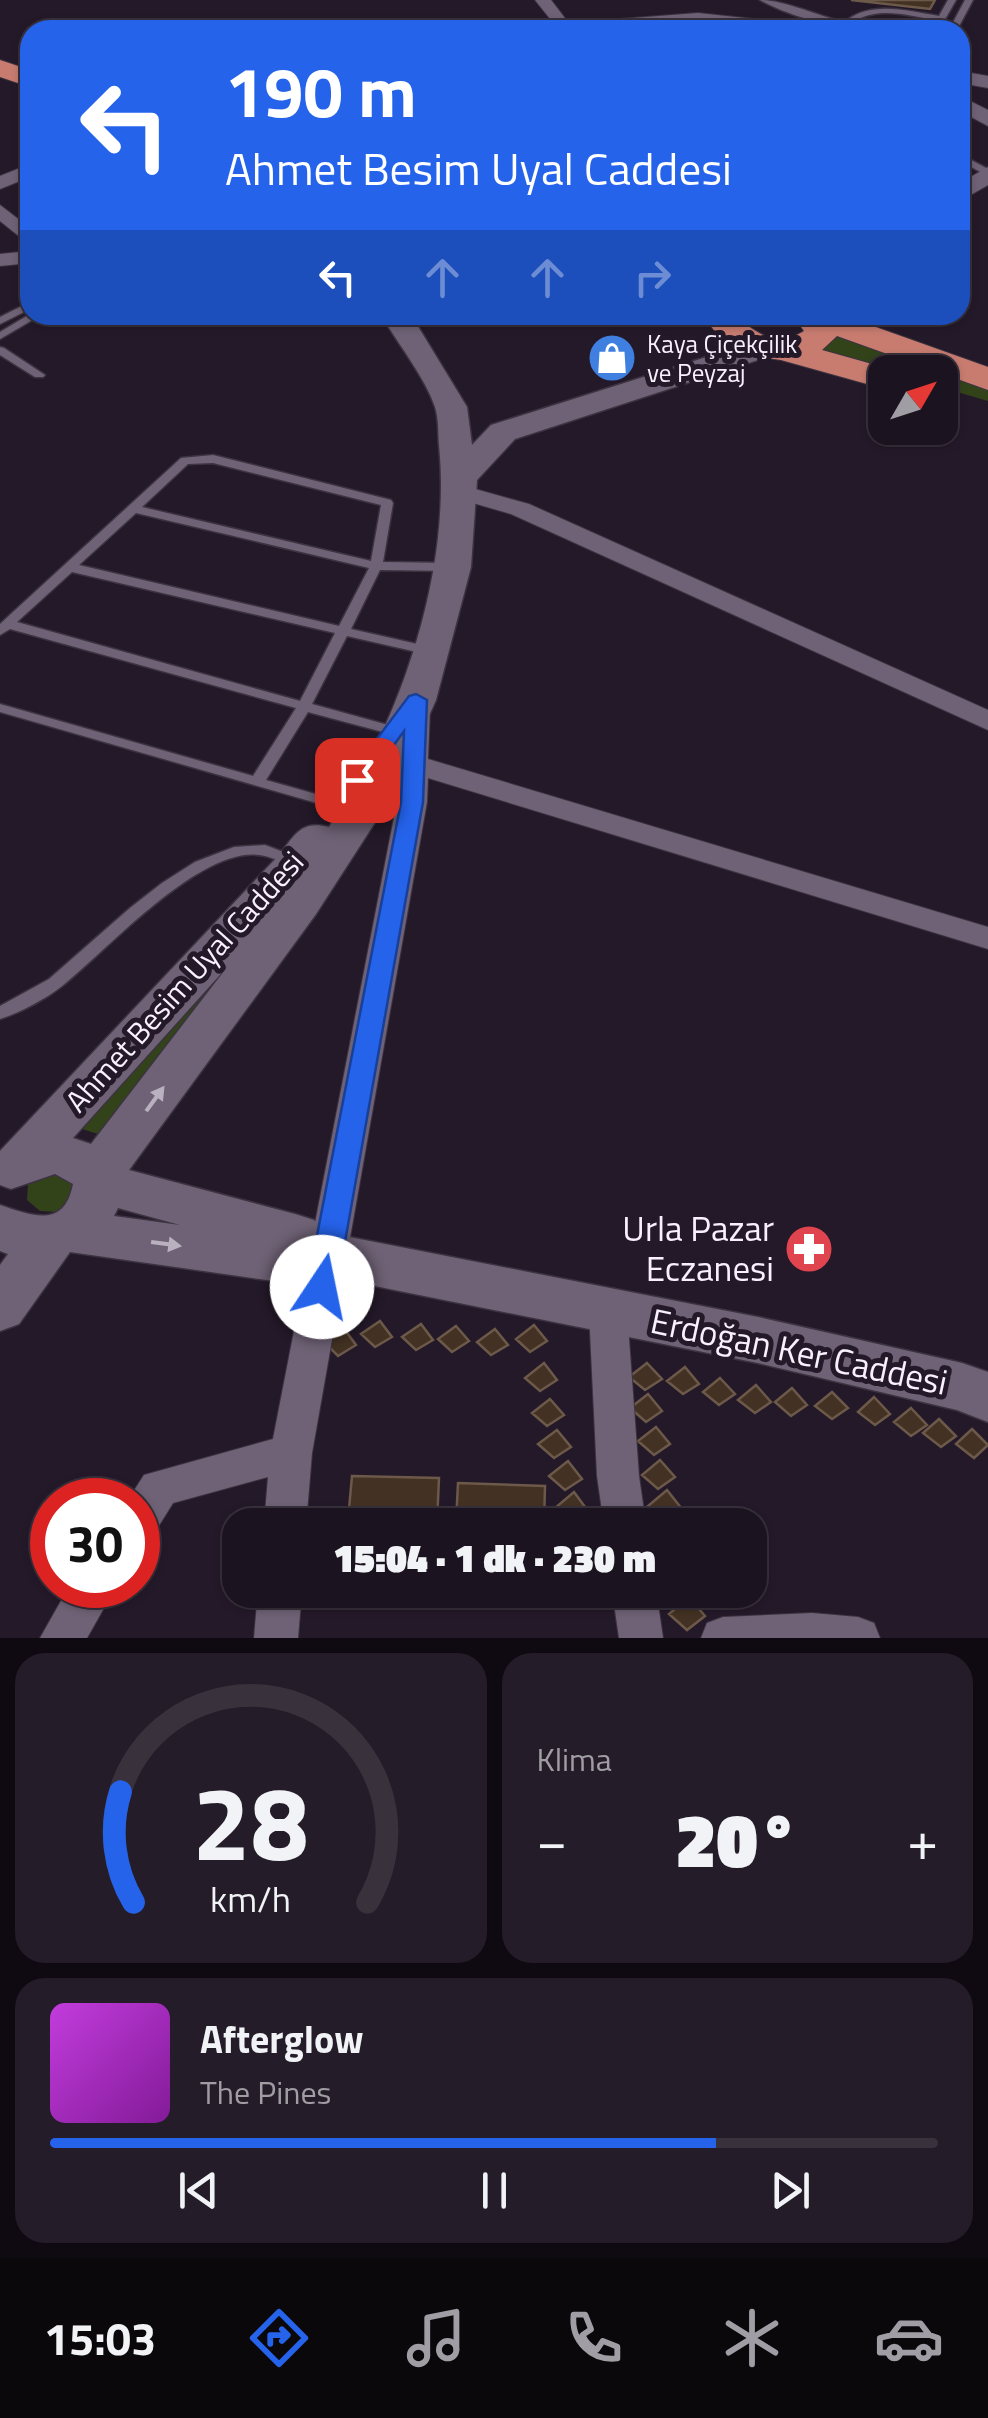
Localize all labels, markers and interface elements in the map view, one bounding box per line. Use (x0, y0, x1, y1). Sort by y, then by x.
text: 190 m (225, 38, 417, 144)
icon: left (60, 60, 190, 190)
text: Ahmet Besim Uyal Caddesi (225, 134, 732, 202)
icon: left (310, 250, 365, 305)
icon: ahead (415, 250, 470, 305)
icon: ahead (520, 250, 575, 305)
icon: right (625, 250, 680, 305)
place label: Kaya Çiçekçilik ve Peyzaj (647, 325, 797, 392)
shop icon: Kaya Çiçekçilik ve Peyzaj (586, 332, 638, 384)
north arrow (868, 355, 958, 445)
map controls (868, 355, 958, 445)
pin (315, 738, 400, 823)
icon: arrive (330, 753, 385, 808)
street label: Ahmet Besim Uyal Caddesi (54, 840, 314, 1122)
one-way arrow (145, 1086, 165, 1112)
place label: Urla Pazar Eczanesi (622, 1201, 774, 1295)
pharmacy icon: Urla Pazar Eczanesi (783, 1223, 835, 1275)
position arrow (270, 1235, 374, 1339)
one-way arrow (151, 1236, 183, 1252)
street label: Erdoğan Ker Caddesi (646, 1293, 953, 1409)
speed limit sign: 30 (30, 1478, 160, 1608)
text: 15:04 · 1 dk · 230 m (333, 1529, 656, 1587)
text: Klima (537, 1735, 612, 1783)
text: 28 (193, 1742, 309, 1900)
text: 20° (675, 1782, 799, 1896)
text: − (537, 1798, 567, 1881)
text: + (907, 1798, 938, 1881)
text: km/h (210, 1871, 291, 1926)
text: Afterglow (200, 2010, 364, 2068)
text: The Pines (200, 2068, 331, 2116)
icon: previous (171, 2163, 226, 2218)
icon: pause (467, 2163, 522, 2218)
icon: next (763, 2163, 818, 2218)
icon: directions (244, 2303, 314, 2373)
icon: music (401, 2303, 471, 2373)
icon: phone (559, 2303, 629, 2373)
icon: climate (717, 2303, 787, 2373)
icon: car (874, 2303, 944, 2373)
text: 15:03 (44, 2304, 156, 2372)

